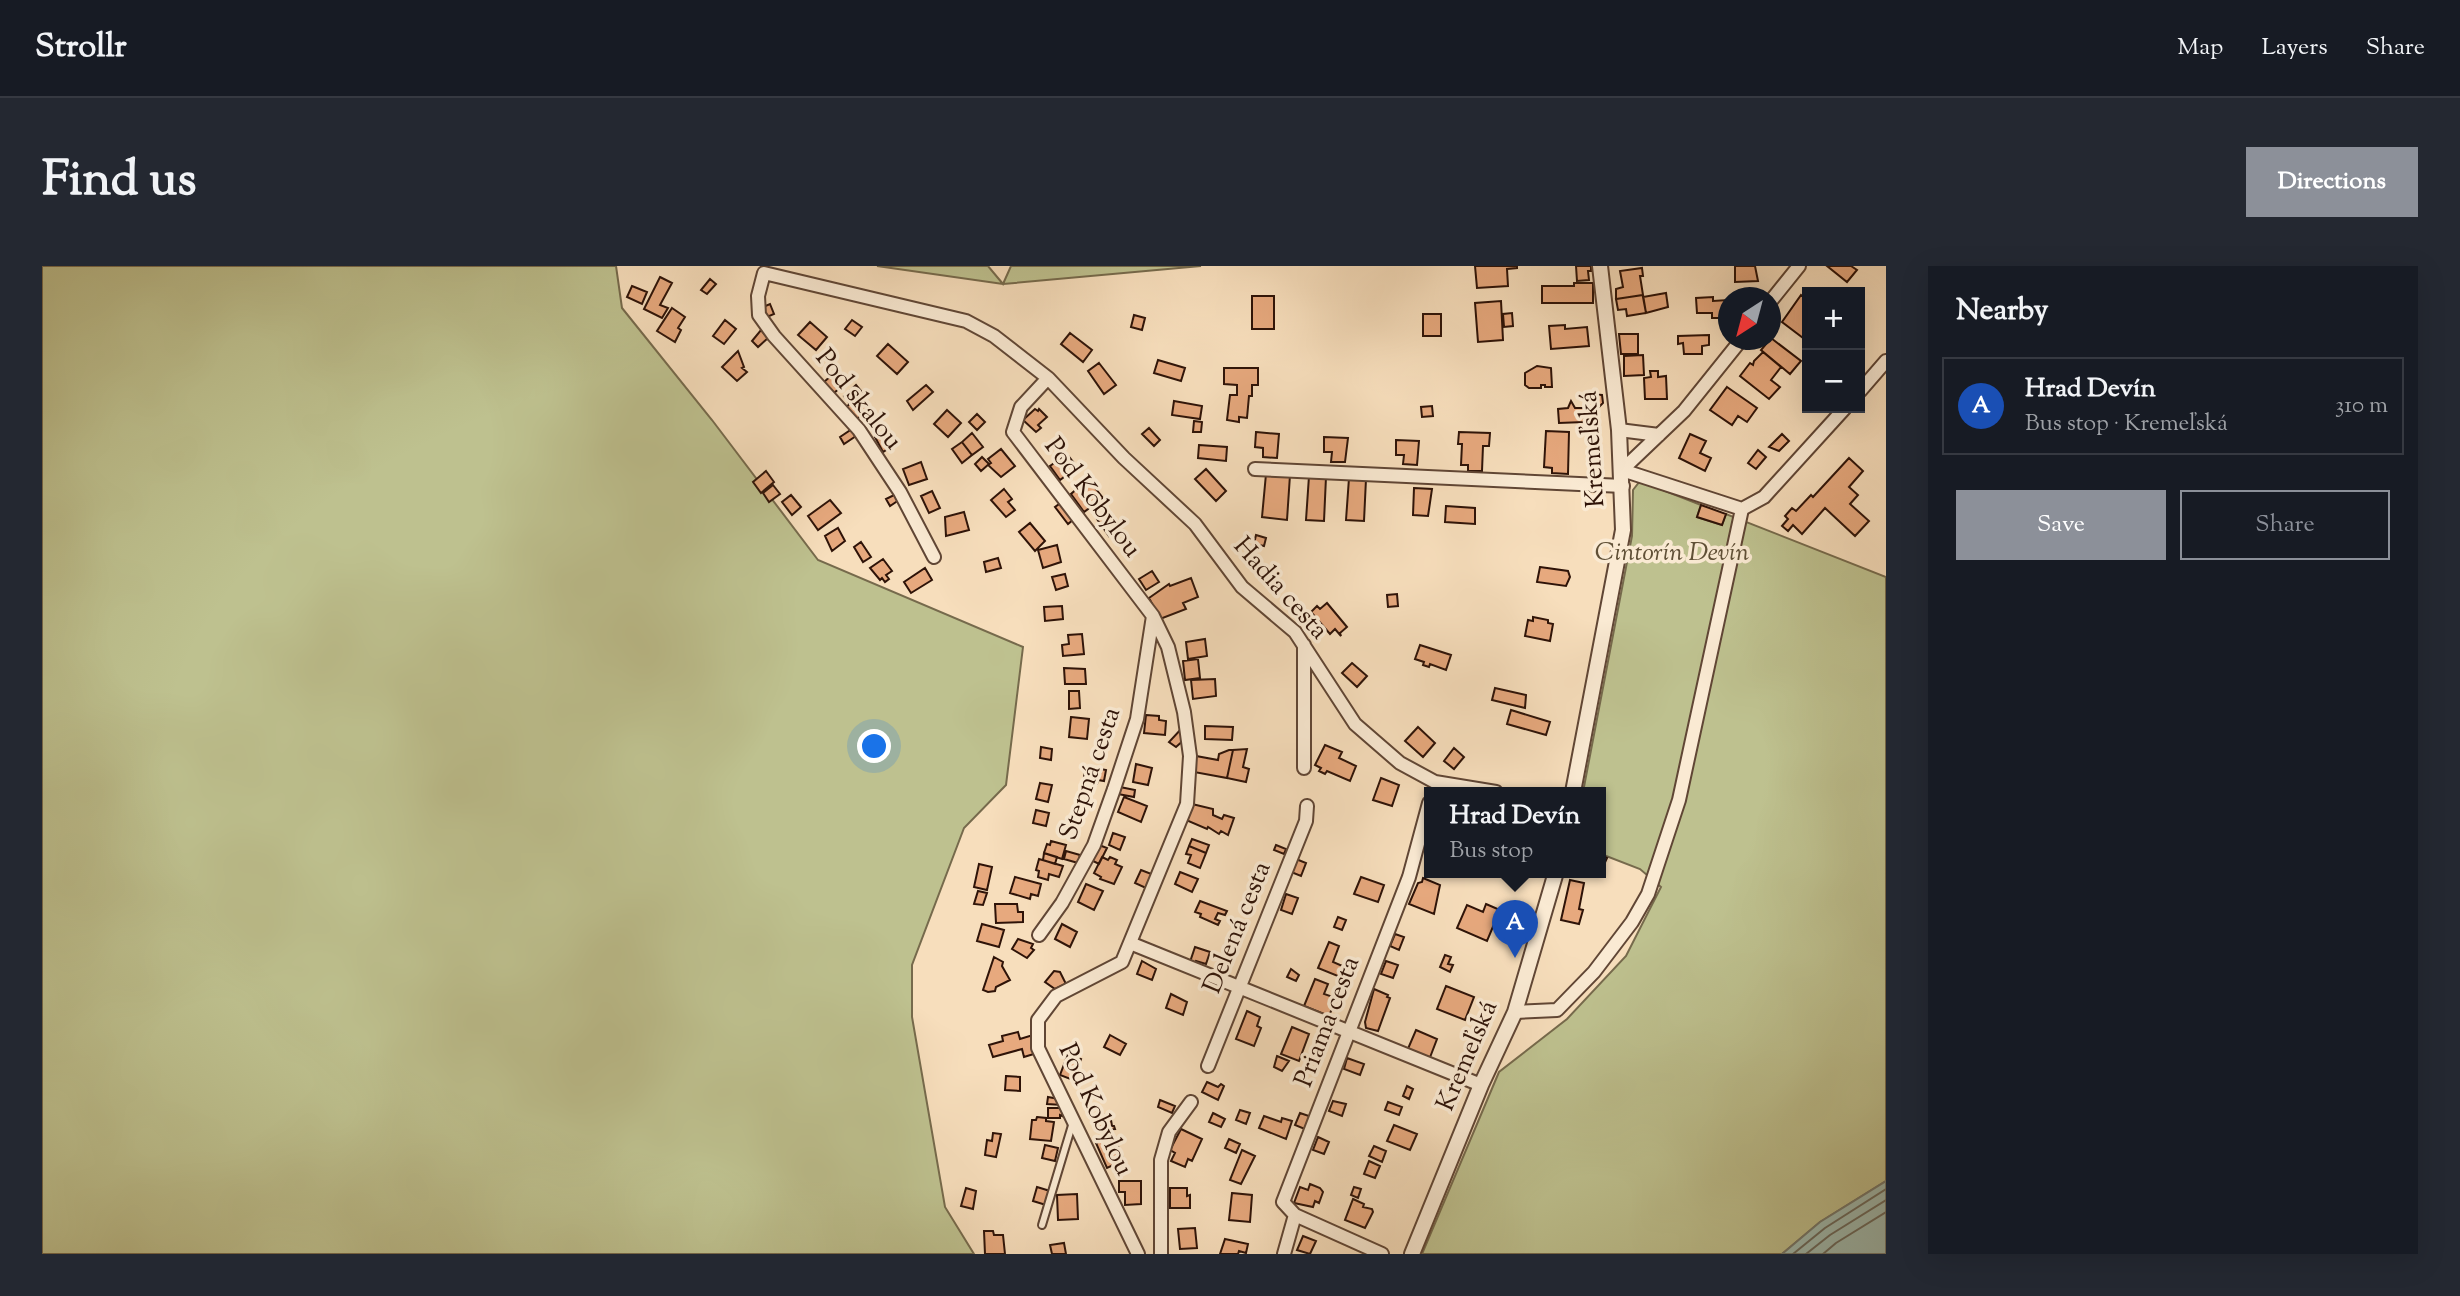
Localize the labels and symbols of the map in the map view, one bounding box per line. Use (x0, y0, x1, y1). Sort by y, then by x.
north arrow (1718, 287, 1781, 350)
street label: Pod skalou (806, 342, 910, 459)
street label: Kremeľská (1570, 389, 1616, 509)
street label: Pod Kobylou (1034, 430, 1150, 566)
street label: Hadia cesta (1224, 530, 1336, 648)
park label: Cintorín Devín (1595, 535, 1750, 572)
street label: Stepná cesta (1051, 702, 1131, 846)
your location (857, 729, 891, 763)
street label: Delená cesta (1195, 856, 1281, 1000)
pin: A (1492, 900, 1538, 958)
street label: Priama cesta (1286, 951, 1370, 1093)
street label: Kremeľská (1428, 995, 1508, 1117)
street label: Pod Kobylou (1048, 1038, 1142, 1182)

